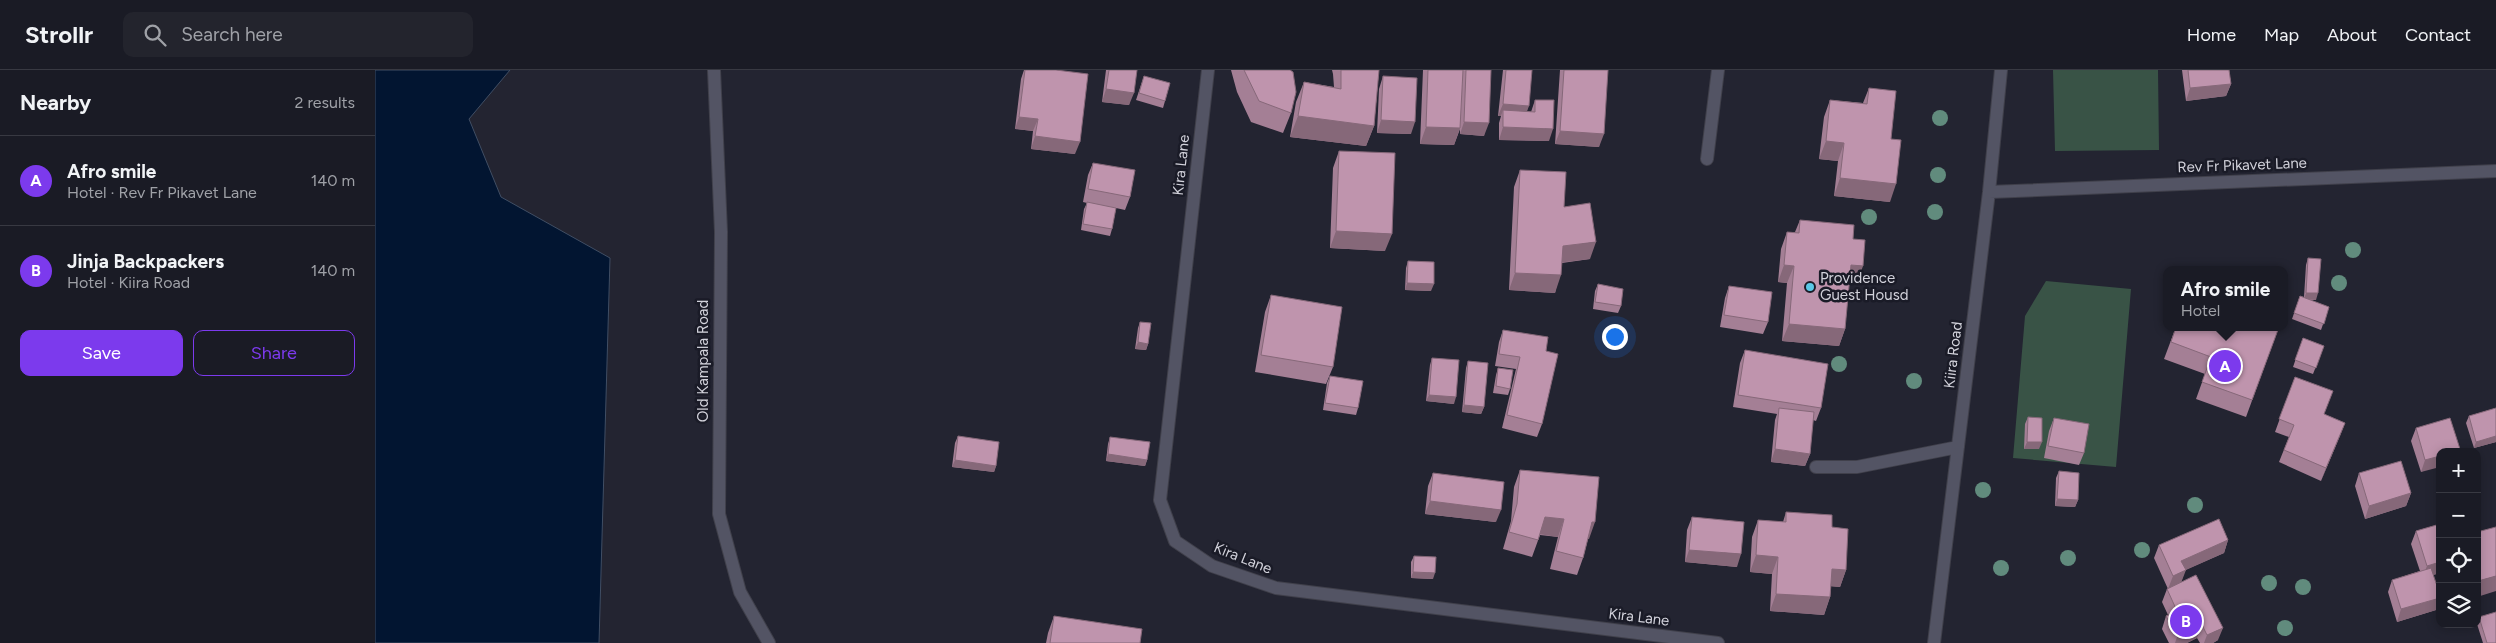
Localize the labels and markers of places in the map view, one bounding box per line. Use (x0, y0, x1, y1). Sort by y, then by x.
place label: Providence Guest Housd (1820, 269, 1908, 304)
marker: Providence Guest Housd (1804, 281, 1816, 293)
pin: A (2209, 347, 2241, 385)
pin: B (2170, 602, 2202, 640)

